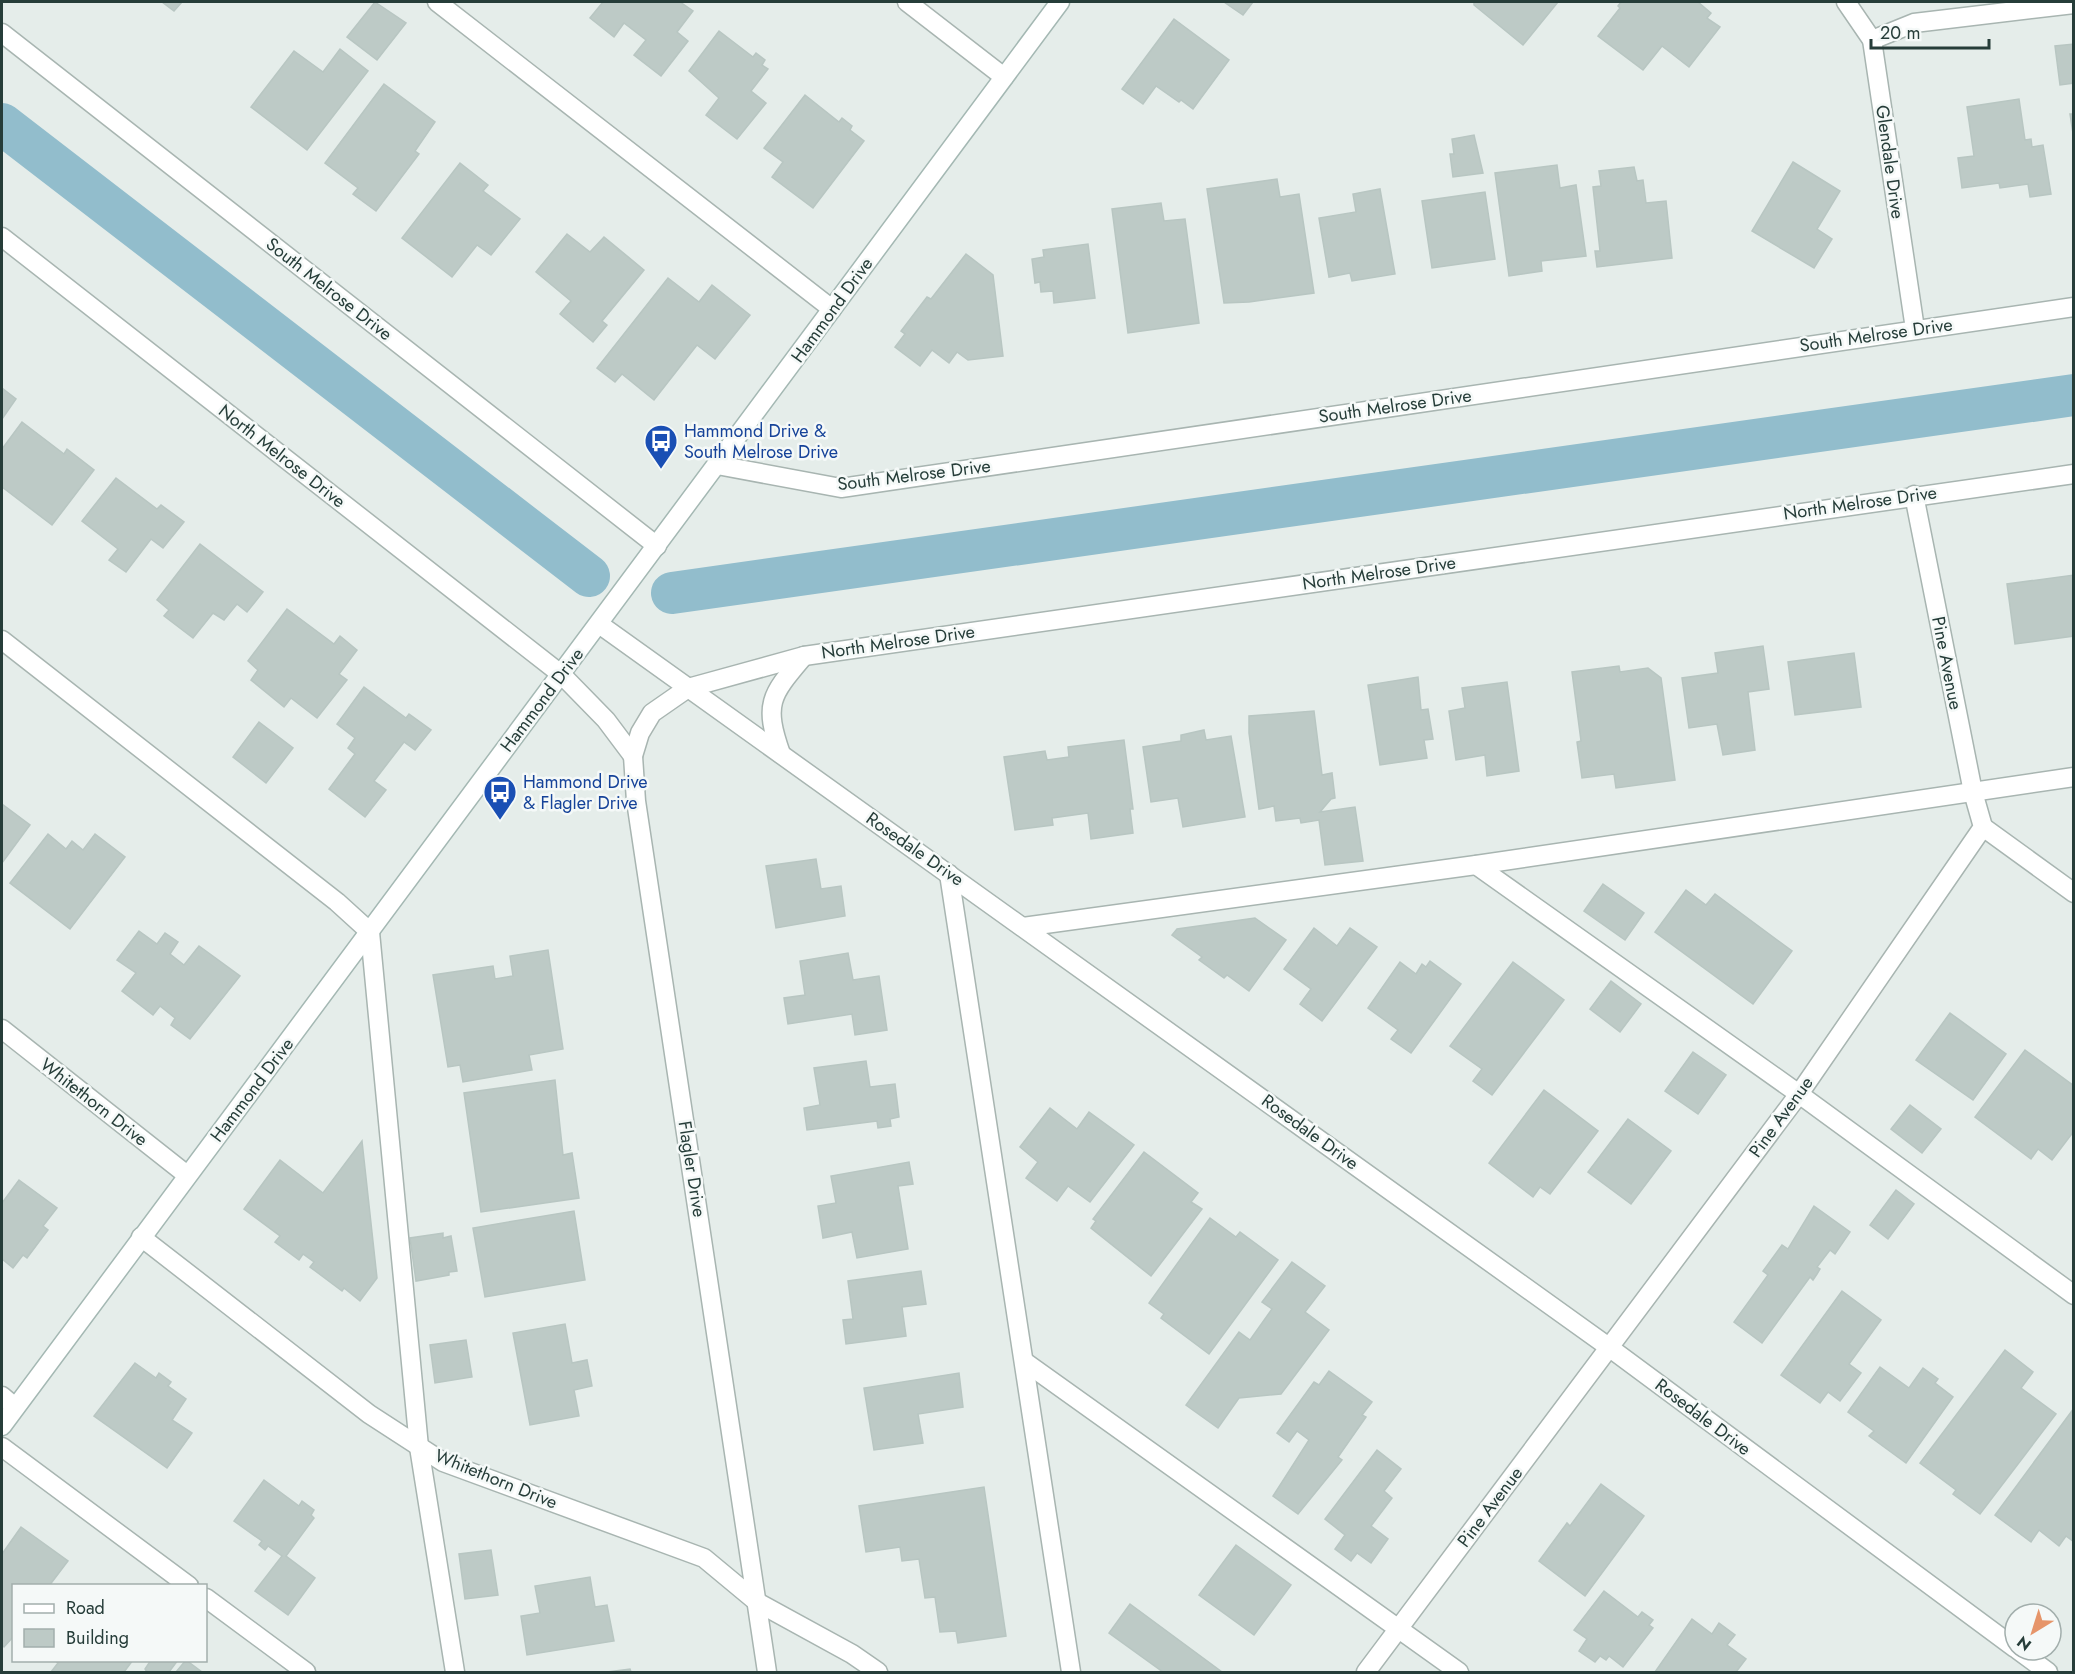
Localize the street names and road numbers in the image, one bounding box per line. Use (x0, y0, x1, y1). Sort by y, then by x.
street label: Glendale Drive (1869, 103, 1911, 221)
street label: South Melrose Drive (260, 231, 398, 347)
street label: Hammond Drive (785, 252, 879, 368)
street label: South Melrose Drive (1798, 311, 1954, 359)
street label: South Melrose Drive (1317, 382, 1473, 430)
street label: North Melrose Drive (213, 398, 351, 514)
street label: South Melrose Drive (836, 453, 992, 497)
street label: North Melrose Drive (1782, 479, 1938, 527)
street label: North Melrose Drive (1301, 549, 1457, 597)
street label: Pine Avenue (1925, 614, 1969, 712)
street label: North Melrose Drive (820, 618, 976, 666)
street label: Hammond Drive (494, 642, 590, 758)
street label: Rosedale Drive (861, 806, 969, 892)
street label: Hammond Drive (204, 1032, 300, 1148)
street label: Whitethorn Drive (35, 1052, 153, 1152)
street label: Pine Avenue (1743, 1071, 1819, 1163)
street label: Rosedale Drive (1256, 1088, 1364, 1176)
street label: Flagler Drive (672, 1119, 712, 1219)
street label: Rosedale Drive (1650, 1372, 1756, 1462)
street label: Whitethorn Drive (431, 1443, 561, 1515)
street label: Pine Avenue (1451, 1461, 1529, 1553)

